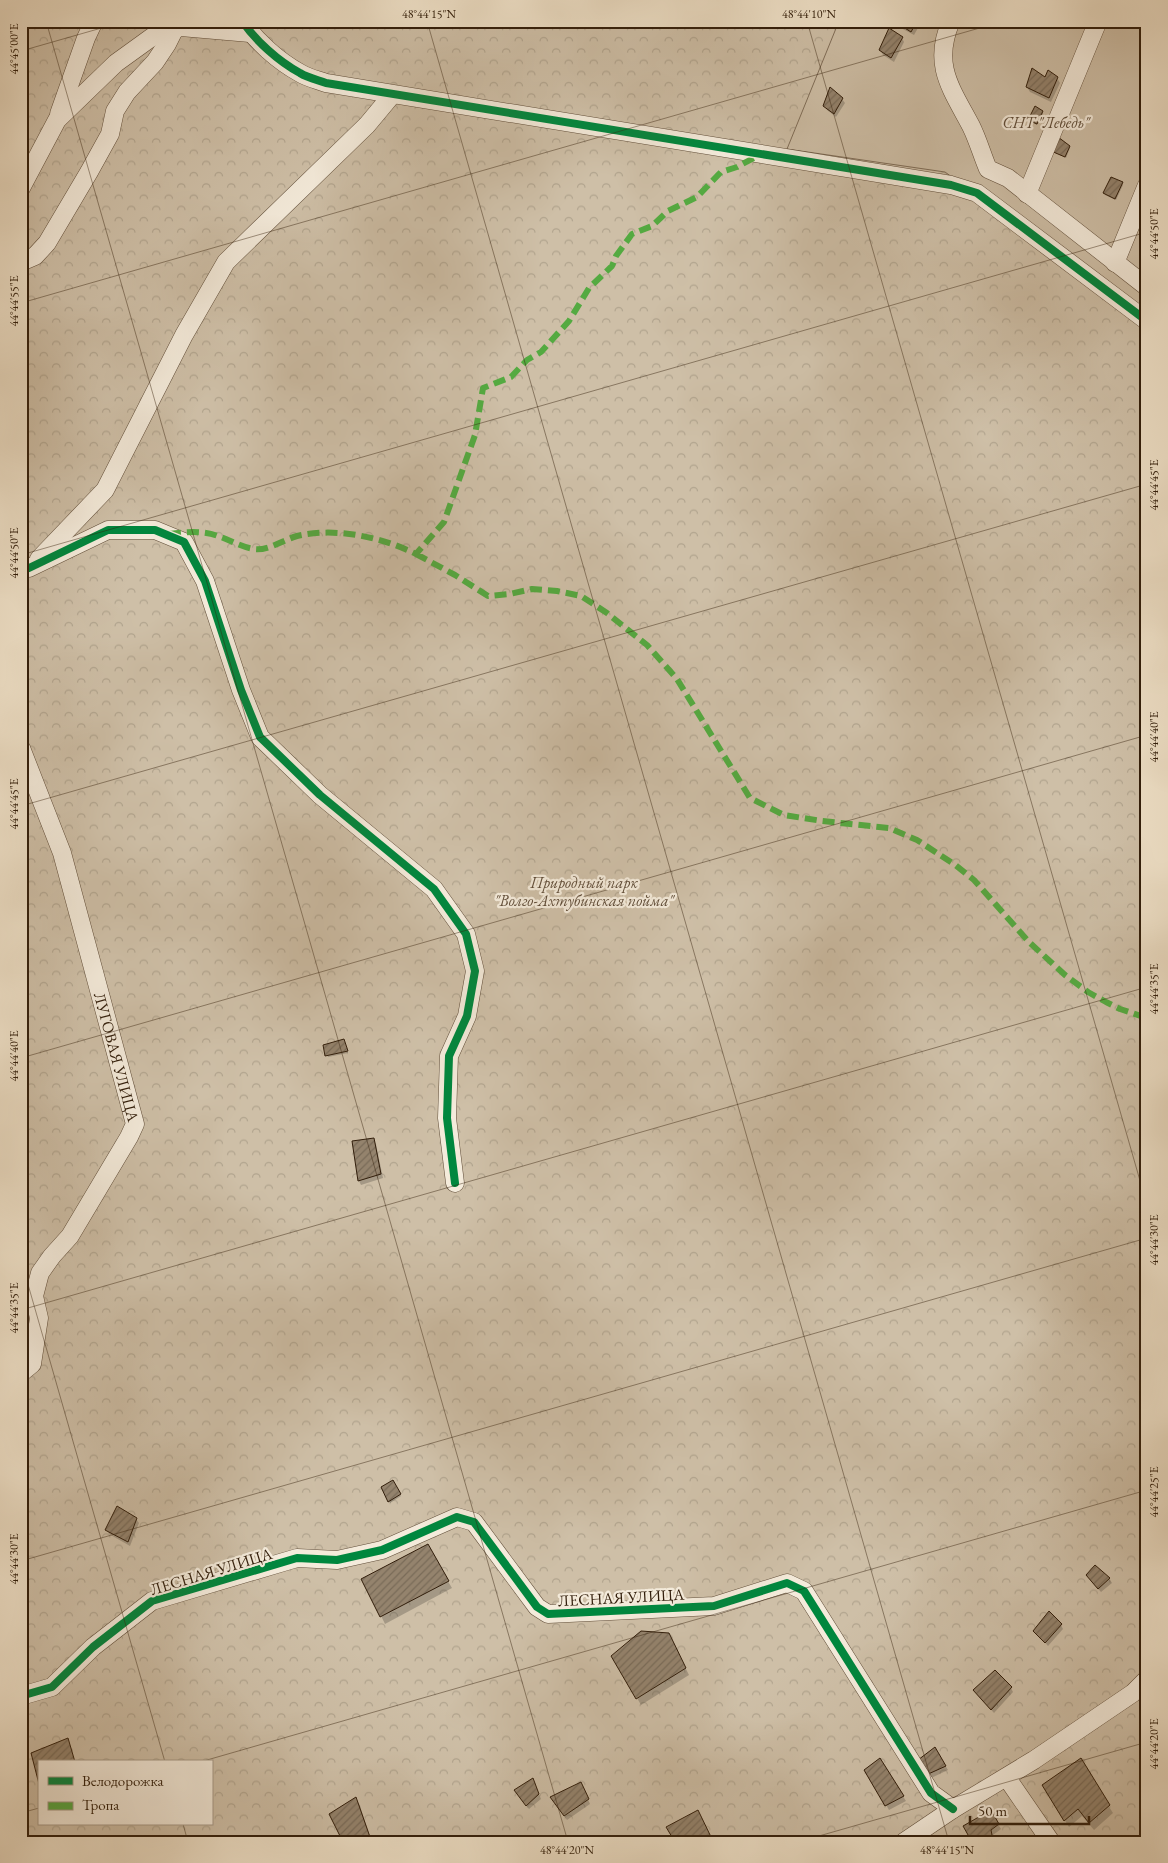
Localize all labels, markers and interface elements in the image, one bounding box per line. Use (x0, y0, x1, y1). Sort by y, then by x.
text: 48°44'15"N (402, 6, 456, 22)
text: 48°44'10"N (782, 6, 836, 22)
text: 44°45'00"E (6, 23, 22, 75)
park label: СНТ "Лебедь" (1003, 112, 1091, 133)
text: 44°44'50"E (1146, 208, 1162, 260)
text: 44°44'55"E (6, 275, 22, 327)
text: 44°44'45"E (1146, 459, 1162, 511)
text: 44°44'50"E (6, 527, 22, 579)
text: 44°44'40"E (1146, 711, 1162, 763)
text: 44°44'45"E (6, 778, 22, 830)
park label: Природный парк "Волго-Ахтубинская пойма" (494, 872, 676, 911)
text: 44°44'35"E (1146, 963, 1162, 1015)
street label: ЛУГОВАЯ УЛИЦА (89, 990, 144, 1125)
text: 44°44'40"E (6, 1030, 22, 1082)
text: 44°44'30"E (1146, 1214, 1162, 1266)
text: 44°44'35"E (6, 1282, 22, 1334)
text: 44°44'25"E (1146, 1466, 1162, 1518)
text: 44°44'30"E (6, 1533, 22, 1585)
street label: ЛЕСНАЯ УЛИЦА (148, 1543, 276, 1600)
street label: ЛЕСНАЯ УЛИЦА (557, 1584, 686, 1611)
text: 44°44'20"E (1146, 1718, 1162, 1770)
legend (38, 1760, 212, 1826)
text: Велодорожка (82, 1771, 163, 1790)
scale bar (970, 1793, 1089, 1825)
text: Тропа (82, 1795, 119, 1814)
text: 50 m (978, 1801, 1007, 1820)
text: 48°44'20"N (540, 1842, 594, 1858)
text: 48°44'15"N (920, 1842, 974, 1858)

